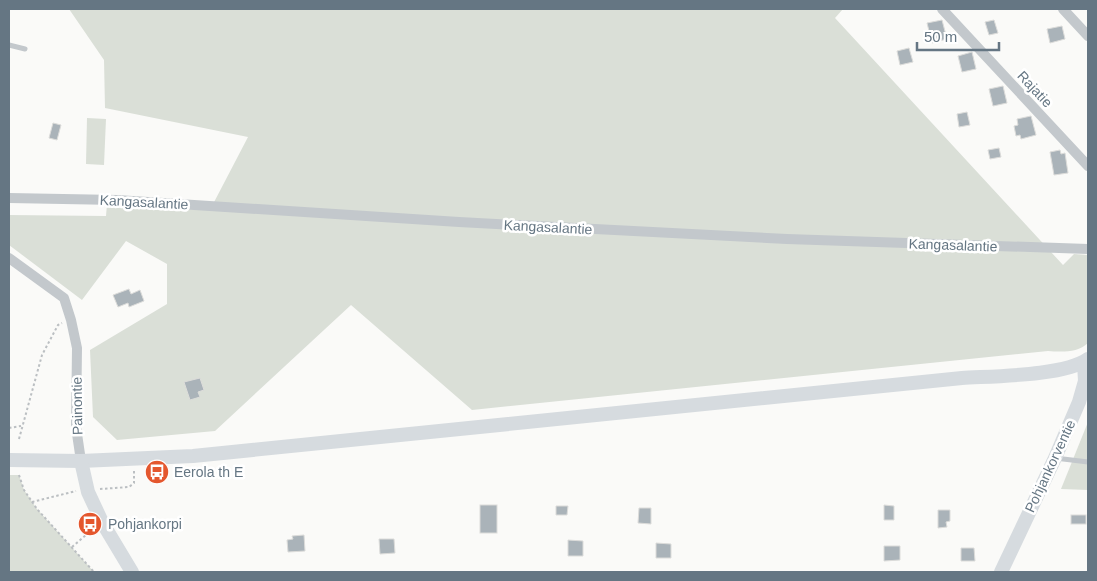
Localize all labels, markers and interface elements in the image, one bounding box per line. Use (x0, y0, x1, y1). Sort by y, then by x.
scale bar (917, 20, 1000, 52)
text: 50 m (924, 28, 957, 45)
street label: Rajatie (1014, 68, 1056, 111)
street label: Kangasalantie (99, 192, 189, 212)
street label: Kangasalantie (503, 217, 593, 237)
street label: Kangasalantie (908, 235, 998, 255)
street label: Painontie (68, 376, 86, 435)
street label: Pohjankorventie (1022, 417, 1079, 515)
bus stop icon: Eerola th E (144, 459, 170, 485)
place label: Eerola th E (174, 464, 243, 480)
bus stop icon: Pohjankorpi (77, 511, 103, 537)
place label: Pohjankorpi (108, 516, 182, 532)

